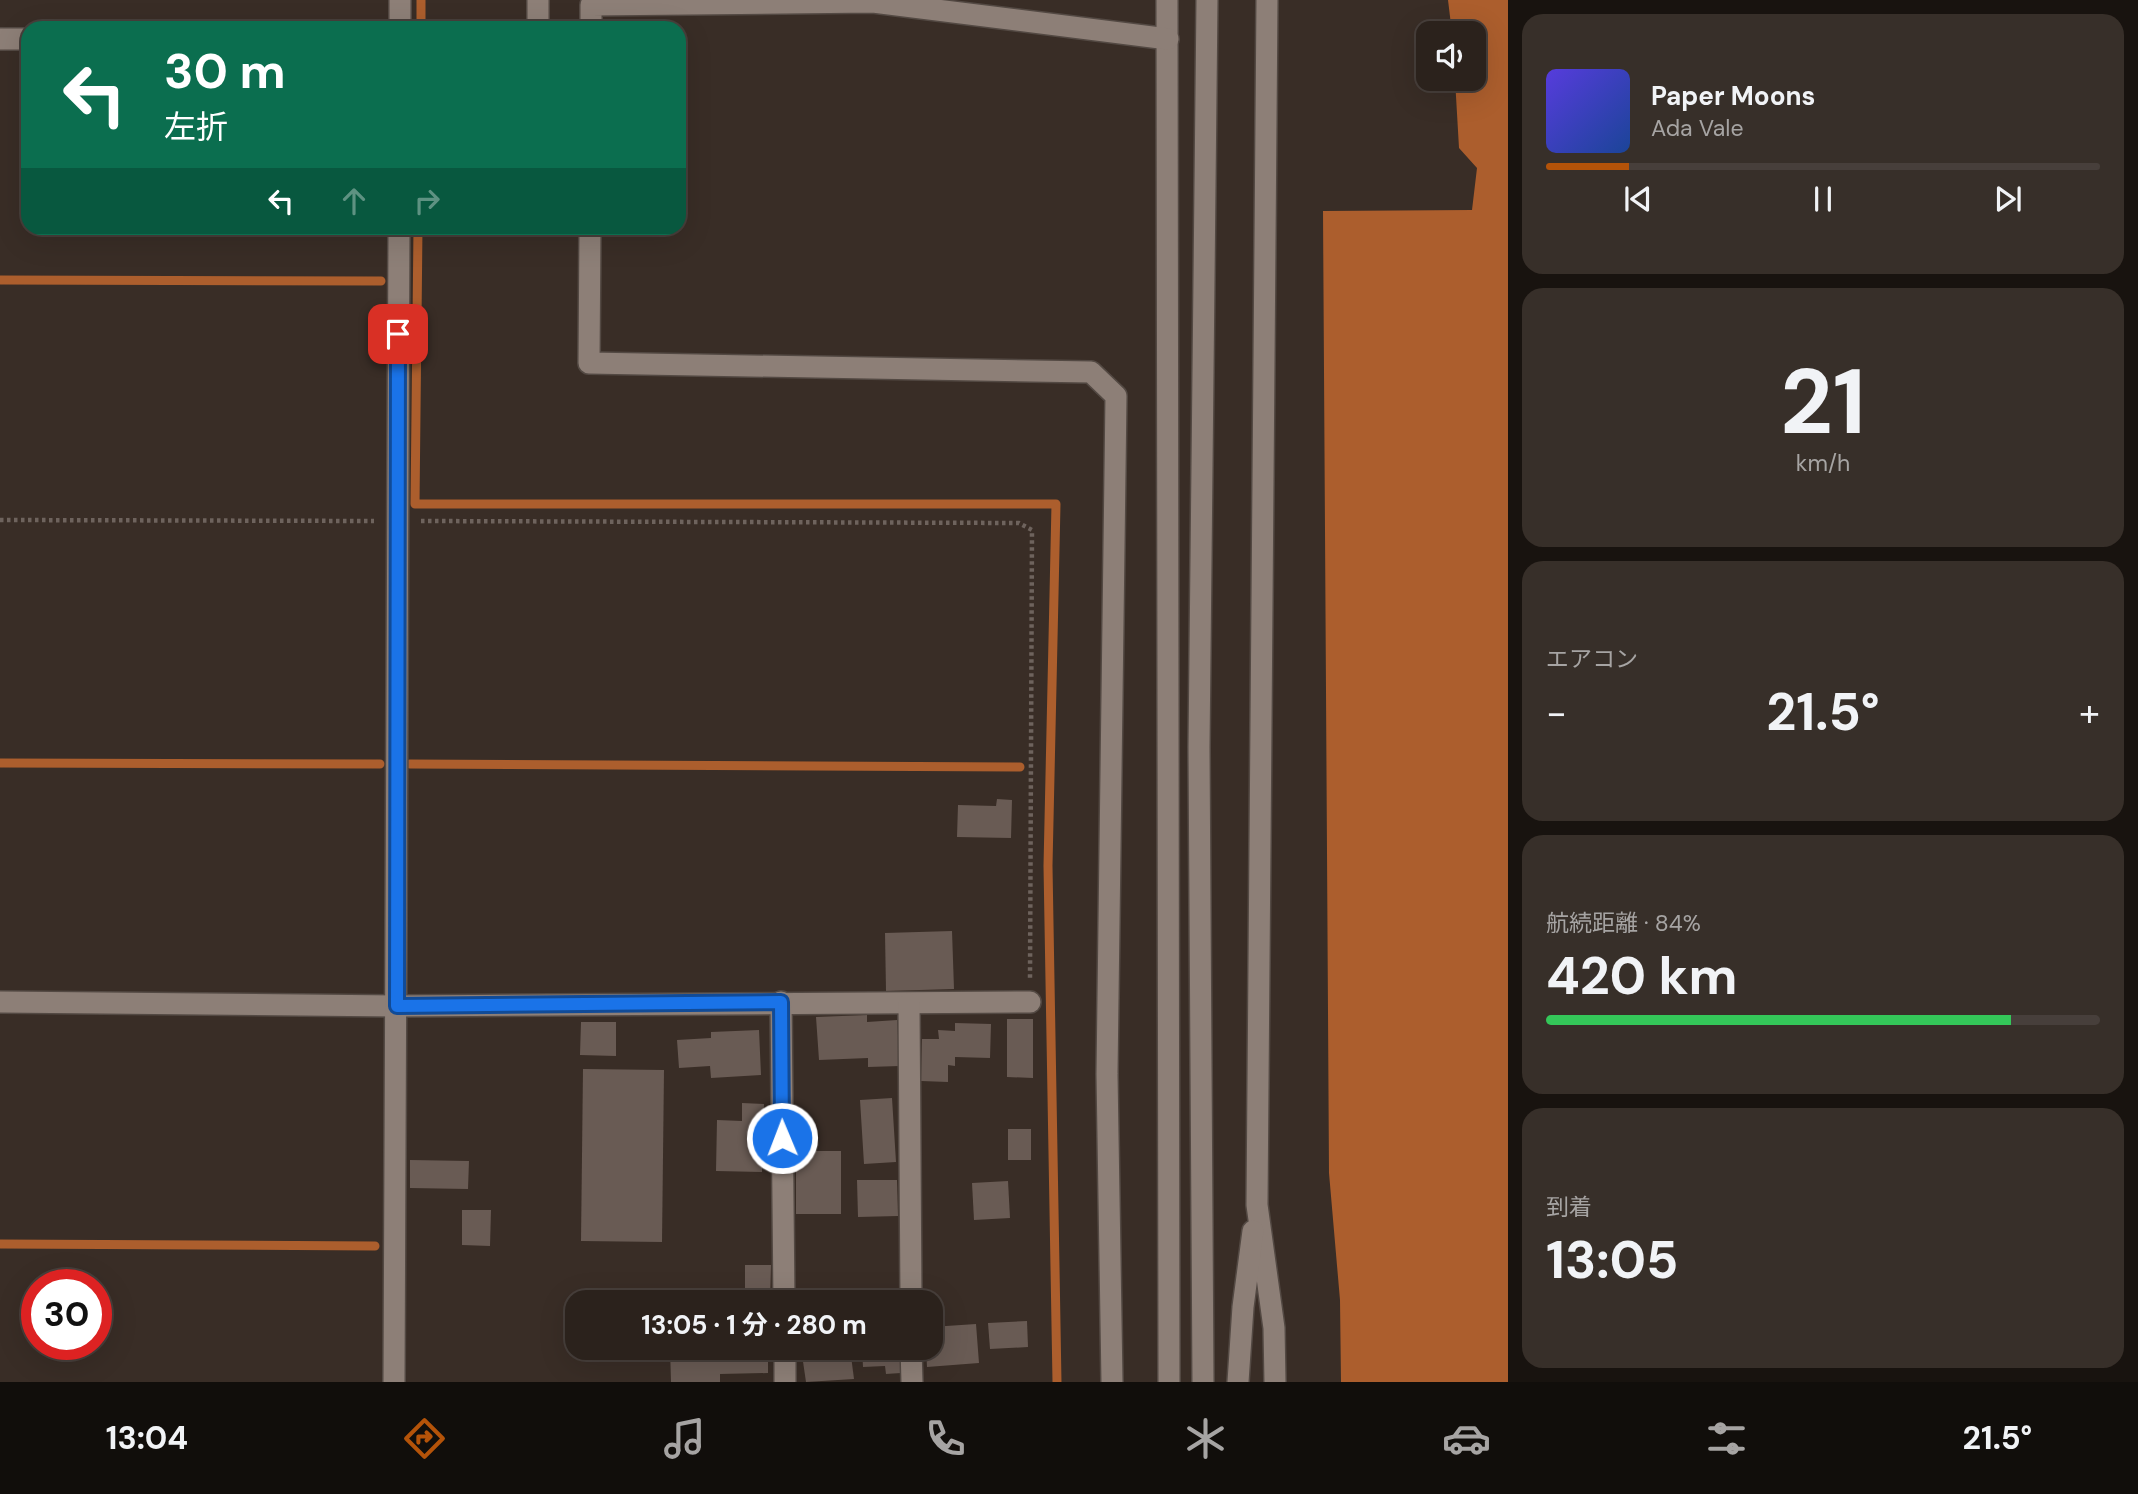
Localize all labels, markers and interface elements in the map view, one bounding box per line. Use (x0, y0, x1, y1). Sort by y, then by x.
map controls (1416, 21, 1486, 91)
button: sound (1416, 21, 1486, 91)
text: 30 m (164, 39, 286, 103)
icon: left (49, 49, 140, 140)
text: Paper Moons (1651, 79, 1815, 113)
text: 左折 (164, 106, 228, 148)
text: Ada Vale (1651, 113, 1744, 143)
icon: previous (1619, 180, 1657, 218)
icon: pause (1804, 180, 1842, 218)
icon: next (1989, 180, 2027, 218)
icon: left (262, 182, 300, 220)
icon: ahead (335, 182, 373, 220)
icon: right (408, 182, 446, 220)
pin (368, 304, 428, 364)
icon: arrive (379, 315, 417, 353)
text: 21 (1780, 343, 1866, 461)
text: km/h (1796, 448, 1850, 478)
text: エアコン (1546, 644, 1638, 674)
text: 21.5° (1766, 678, 1880, 746)
text: − (1546, 688, 1567, 738)
text: + (2079, 688, 2100, 738)
text: 航続距離 · 84% (1546, 908, 1701, 938)
text: 420 km (1546, 942, 1737, 1010)
position arrow (745, 1101, 819, 1175)
text: 到着 (1546, 1192, 1592, 1222)
text: 13:05 (1546, 1226, 1678, 1294)
speed limit sign: 30 (21, 1269, 112, 1360)
text: 13:05 · 1 分 · 280 m (641, 1308, 867, 1342)
icon: directions (400, 1414, 449, 1463)
icon: music (660, 1414, 709, 1463)
icon: phone (921, 1414, 970, 1463)
icon: climate (1181, 1414, 1230, 1463)
icon: car (1442, 1414, 1491, 1463)
icon: filters (1702, 1414, 1751, 1463)
text: 13:04 (106, 1417, 188, 1459)
text: 21.5° (1963, 1417, 2032, 1459)

